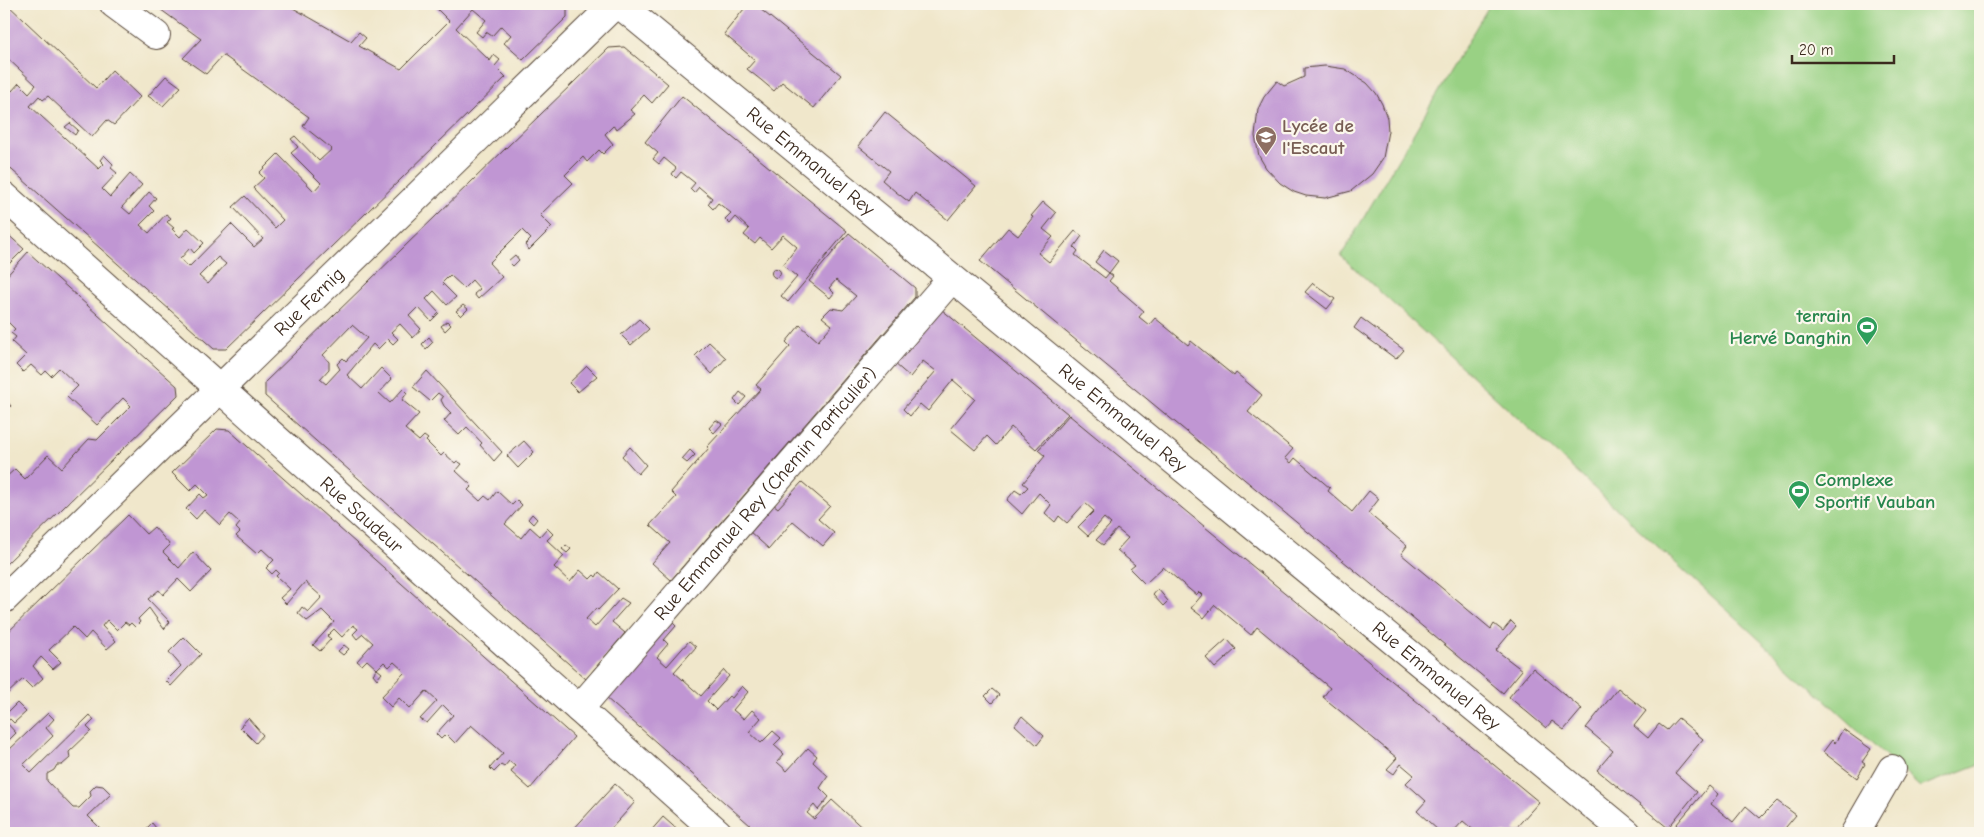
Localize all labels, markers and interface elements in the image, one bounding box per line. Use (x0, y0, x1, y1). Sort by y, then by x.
scale bar (1792, 32, 1894, 64)
text: 20 m (1799, 41, 1833, 59)
street label: Rue Emmanuel Rey (742, 103, 879, 221)
place label: Lycée de l'Escaut (1282, 115, 1354, 159)
school or university icon: Lycée de l'Escaut (1254, 125, 1278, 156)
street label: Rue Fernig (270, 263, 349, 341)
place label: terrain Hervé Danghin (1729, 305, 1851, 349)
sports icon: terrain Hervé Danghin (1855, 315, 1879, 346)
street label: Rue Emmanuel Rey (1054, 359, 1191, 477)
street label: Rue Emmanuel Rey (Chemin Particulier) (650, 362, 881, 625)
place label: Complexe Sportif Vauban (1815, 469, 1935, 513)
street label: Rue Saudeur (315, 472, 408, 558)
sports icon: Complexe Sportif Vauban (1787, 479, 1811, 510)
street label: Rue Emmanuel Rey (1368, 617, 1505, 735)

